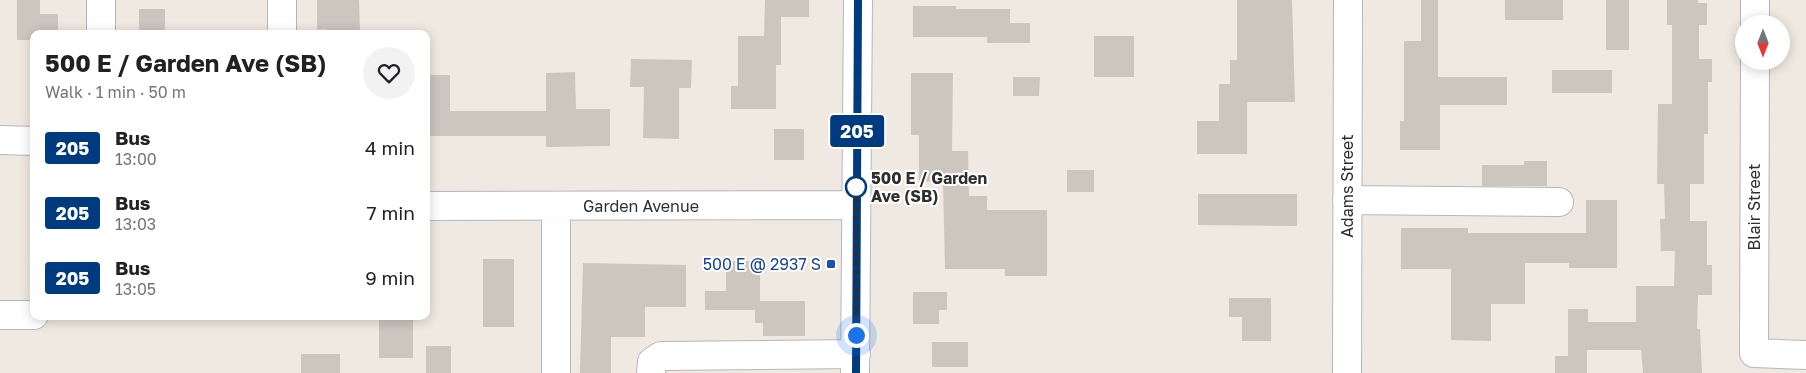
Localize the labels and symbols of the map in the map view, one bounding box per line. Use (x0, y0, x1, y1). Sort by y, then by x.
north arrow (1735, 15, 1790, 70)
line badge: 205 (828, 115, 886, 147)
street label: Adams Street (1337, 134, 1357, 238)
street label: Blair Street (1744, 164, 1764, 250)
place label: 500 E / Garden Ave (SB) (871, 168, 987, 206)
marker: 500 E / Garden Ave (SB) (845, 176, 867, 198)
street label: Garden Avenue (583, 196, 699, 216)
place label: 500 E @ 2937 S (703, 254, 821, 274)
marker: 500 E @ 2937 S (825, 258, 837, 270)
your location (844, 323, 869, 348)

